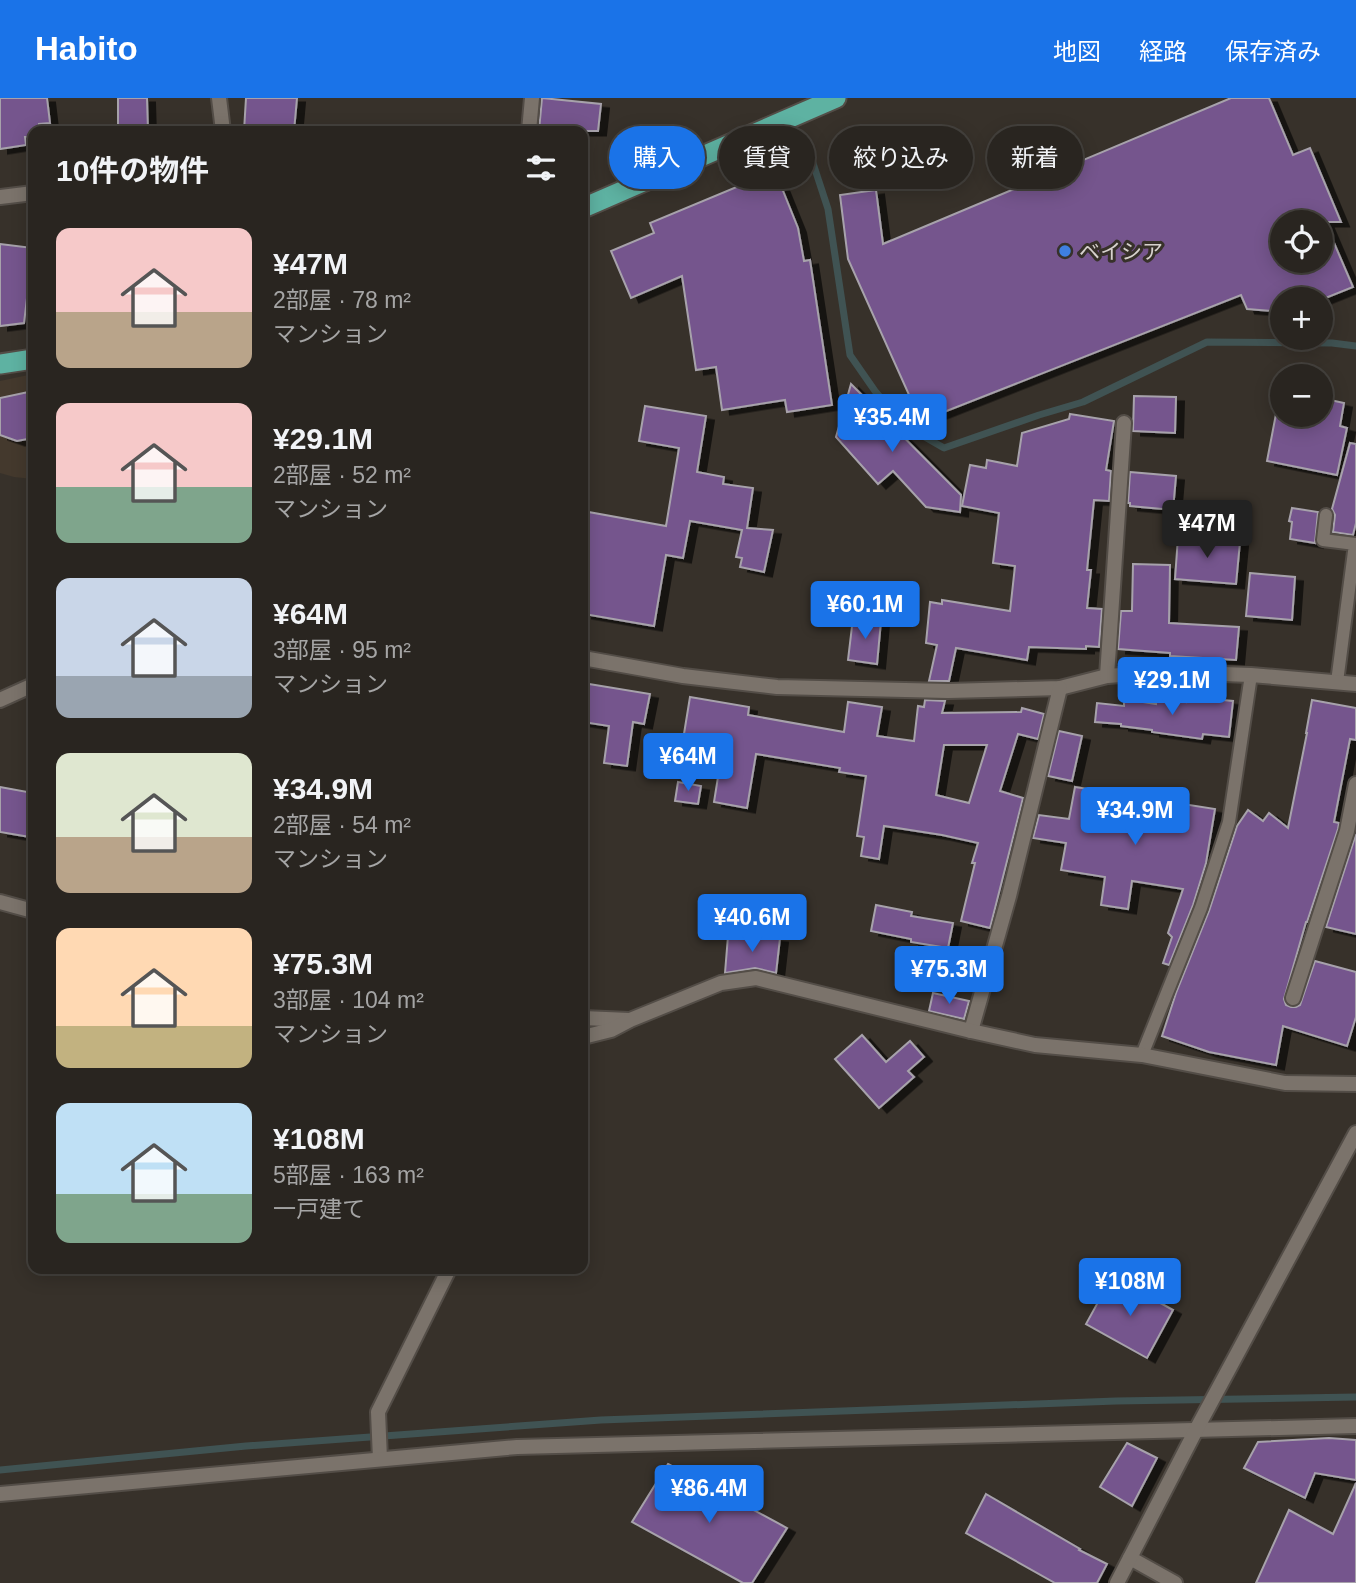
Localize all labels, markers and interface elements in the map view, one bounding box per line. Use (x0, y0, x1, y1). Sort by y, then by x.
text: Habito (35, 30, 138, 67)
text: 地図 (1053, 38, 1101, 65)
text: 経路 (1139, 38, 1187, 65)
text: 保存済み (1225, 38, 1321, 65)
chip: 購入 (609, 126, 705, 189)
chip: 賃貸 (719, 126, 815, 189)
chip: 絞り込み (829, 126, 973, 189)
chip: 新着 (987, 126, 1083, 189)
icon: filters (522, 149, 560, 187)
text: 10件の物件 (56, 154, 209, 187)
map controls (1270, 210, 1333, 427)
button: locate (1270, 210, 1333, 273)
place label: ベイシア (1079, 240, 1163, 263)
marker: ベイシア (1057, 243, 1073, 259)
text: ¥47M (273, 247, 348, 280)
icon: home (112, 256, 196, 340)
text: 2部屋 · 78 m² (273, 287, 411, 313)
button: + (1270, 287, 1333, 350)
text: マンション (273, 321, 388, 347)
button: − (1270, 364, 1333, 427)
pin: ¥35.4M (835, 394, 949, 454)
text: ¥35.4M (854, 404, 930, 430)
text: ¥29.1M (273, 422, 373, 455)
icon: home (112, 431, 196, 515)
text: 2部屋 · 52 m² (273, 462, 411, 488)
text: マンション (273, 496, 388, 522)
pin: ¥47M (1166, 500, 1248, 560)
text: ¥47M (1178, 510, 1236, 536)
pin: ¥60.1M (808, 582, 922, 641)
text: ¥60.1M (827, 591, 903, 617)
text: ¥64M (273, 597, 348, 630)
icon: home (112, 606, 196, 690)
text: 3部屋 · 95 m² (273, 637, 411, 663)
pin: ¥29.1M (1115, 658, 1229, 717)
text: ¥29.1M (1134, 667, 1210, 693)
text: マンション (273, 671, 388, 697)
pin: ¥64M (647, 734, 729, 793)
text: ¥64M (659, 743, 717, 769)
text: ¥34.9M (273, 772, 373, 805)
icon: home (112, 781, 196, 865)
pin: ¥34.9M (1078, 788, 1192, 847)
text: ¥34.9M (1097, 797, 1173, 823)
text: 2部屋 · 54 m² (273, 812, 411, 838)
text: マンション (273, 846, 388, 872)
pin: ¥40.6M (695, 894, 809, 954)
text: ¥40.6M (714, 904, 790, 930)
pin: ¥75.3M (892, 946, 1006, 1006)
text: ¥75.3M (273, 947, 373, 980)
icon: home (112, 956, 196, 1040)
text: ¥75.3M (911, 956, 987, 982)
text: 3部屋 · 104 m² (273, 987, 424, 1013)
text: マンション (273, 1021, 388, 1047)
text: ¥108M (273, 1122, 365, 1155)
icon: home (112, 1131, 196, 1215)
text: 5部屋 · 163 m² (273, 1162, 424, 1188)
text: 一戸建て (273, 1196, 365, 1222)
pin: ¥108M (1081, 1258, 1179, 1318)
text: ¥108M (1095, 1268, 1165, 1294)
pin: ¥86.4M (652, 1466, 766, 1525)
text: ¥86.4M (671, 1475, 747, 1501)

